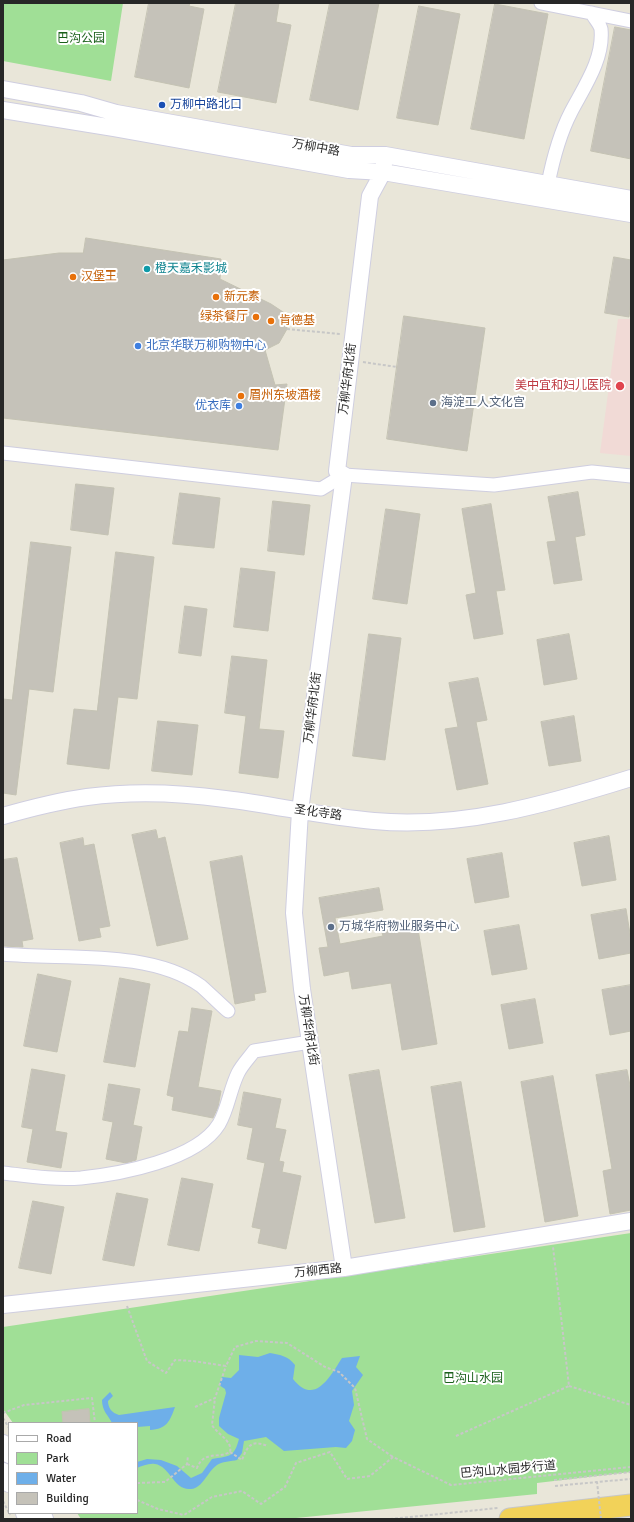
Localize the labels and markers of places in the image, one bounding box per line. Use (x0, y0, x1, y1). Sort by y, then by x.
place label: 万柳中路北口 (170, 98, 242, 112)
marker: 万柳中路北口 (157, 100, 167, 110)
place label: 橙天嘉禾影城 (155, 262, 227, 276)
marker: 橙天嘉禾影城 (142, 264, 152, 274)
place label: 汉堡王 (81, 270, 117, 284)
marker: 汉堡王 (68, 272, 78, 282)
place label: 新元素 (224, 290, 260, 304)
marker: 新元素 (211, 292, 221, 302)
place label: 绿茶餐厅 (200, 310, 248, 324)
marker: 绿茶餐厅 (251, 312, 261, 322)
place label: 肯德基 (279, 314, 315, 328)
marker: 肯德基 (266, 316, 276, 326)
place label: 北京华联万柳购物中心 (146, 339, 266, 353)
marker: 北京华联万柳购物中心 (133, 341, 143, 351)
place label: 美中宜和妇儿医院 (515, 379, 611, 393)
marker: 美中宜和妇儿医院 (614, 380, 626, 392)
place label: 眉州东坡酒楼 (249, 389, 321, 403)
marker: 眉州东坡酒楼 (236, 391, 246, 401)
place label: 海淀工人文化宫 (441, 396, 525, 410)
marker: 海淀工人文化宫 (428, 398, 438, 408)
place label: 优衣库 (195, 399, 231, 413)
marker: 优衣库 (234, 401, 244, 411)
place label: 万城华府物业服务中心 (339, 920, 459, 934)
marker: 万城华府物业服务中心 (326, 922, 336, 932)

